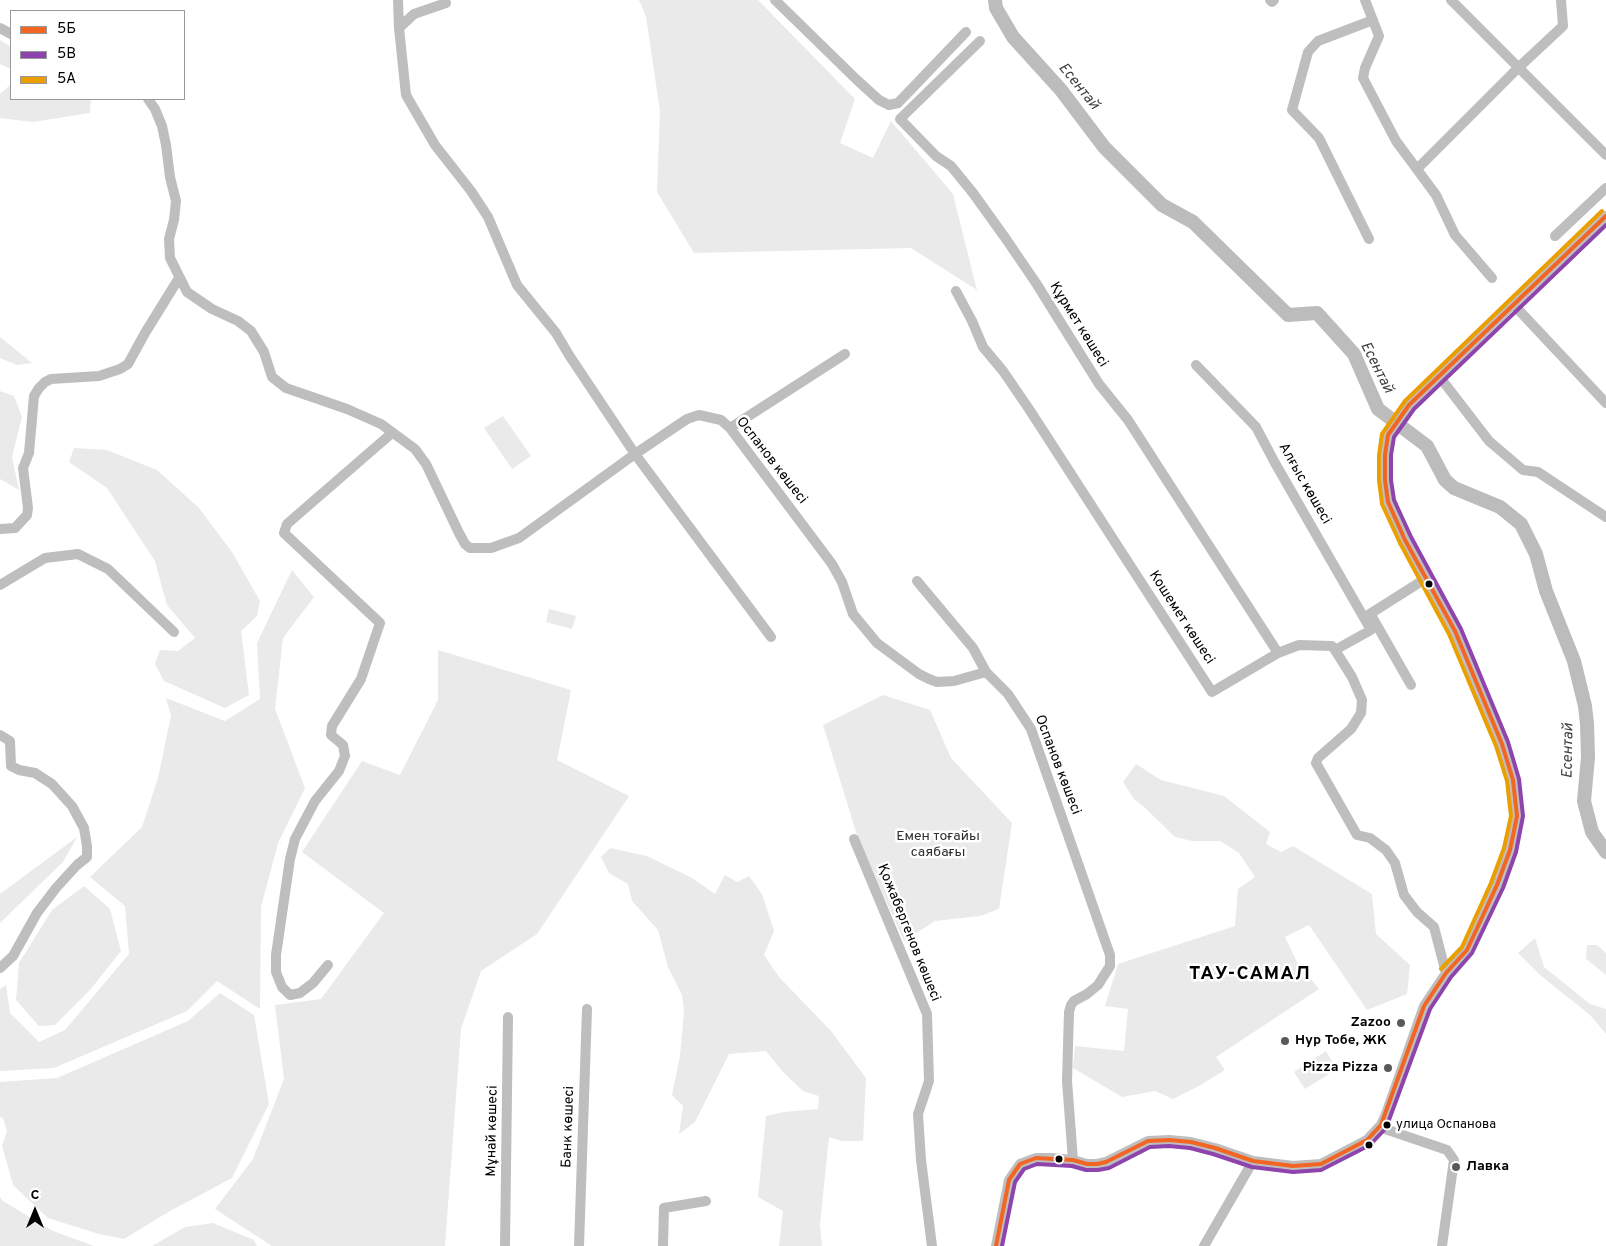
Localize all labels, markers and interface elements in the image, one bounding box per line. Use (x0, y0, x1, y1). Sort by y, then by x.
legend (10, 10, 185, 100)
text: 5Б (57, 20, 76, 39)
text: 5В (57, 45, 76, 64)
water label: Есентай (1054, 60, 1102, 114)
text: 5А (57, 70, 76, 89)
street label: Құрмет көшесі (1045, 279, 1111, 371)
water label: Есентай (1355, 339, 1397, 397)
street label: Оспанов көшесі (732, 414, 810, 508)
street label: Алғыс көшесі (1274, 440, 1334, 528)
street label: Кошемет көшесі (1145, 568, 1217, 668)
unlabelled marker (1424, 579, 1434, 589)
street label: Оспанов көшесі (1030, 713, 1084, 817)
water label: Есентай (1560, 723, 1578, 779)
park label: Емен тоғайы саябағы (896, 829, 980, 862)
street label: Қожабергенов көшесі (873, 862, 943, 1004)
district label: ТАУ-САМАЛ (1188, 964, 1312, 986)
place label: Zazoo (1351, 1015, 1391, 1031)
marker: Zazoo (1395, 1017, 1407, 1029)
place label: Нур Тобе, ЖК (1295, 1033, 1387, 1049)
marker: Нур Тобе, ЖК (1279, 1035, 1291, 1047)
place label: Pizza Pizza (1303, 1060, 1378, 1076)
marker: Pizza Pizza (1382, 1062, 1394, 1074)
street label: Мұнай көшесі (484, 1085, 502, 1177)
street label: Банк көшесі (559, 1086, 579, 1168)
place label: улица Оспанова (1396, 1117, 1496, 1133)
marker: улица Оспанова (1382, 1120, 1392, 1130)
unlabelled marker (1364, 1140, 1374, 1150)
unlabelled marker (1054, 1154, 1064, 1164)
place label: Лавка (1466, 1159, 1509, 1175)
marker: Лавка (1450, 1161, 1462, 1173)
north arrow (10, 1186, 60, 1236)
text: С (31, 1187, 39, 1204)

